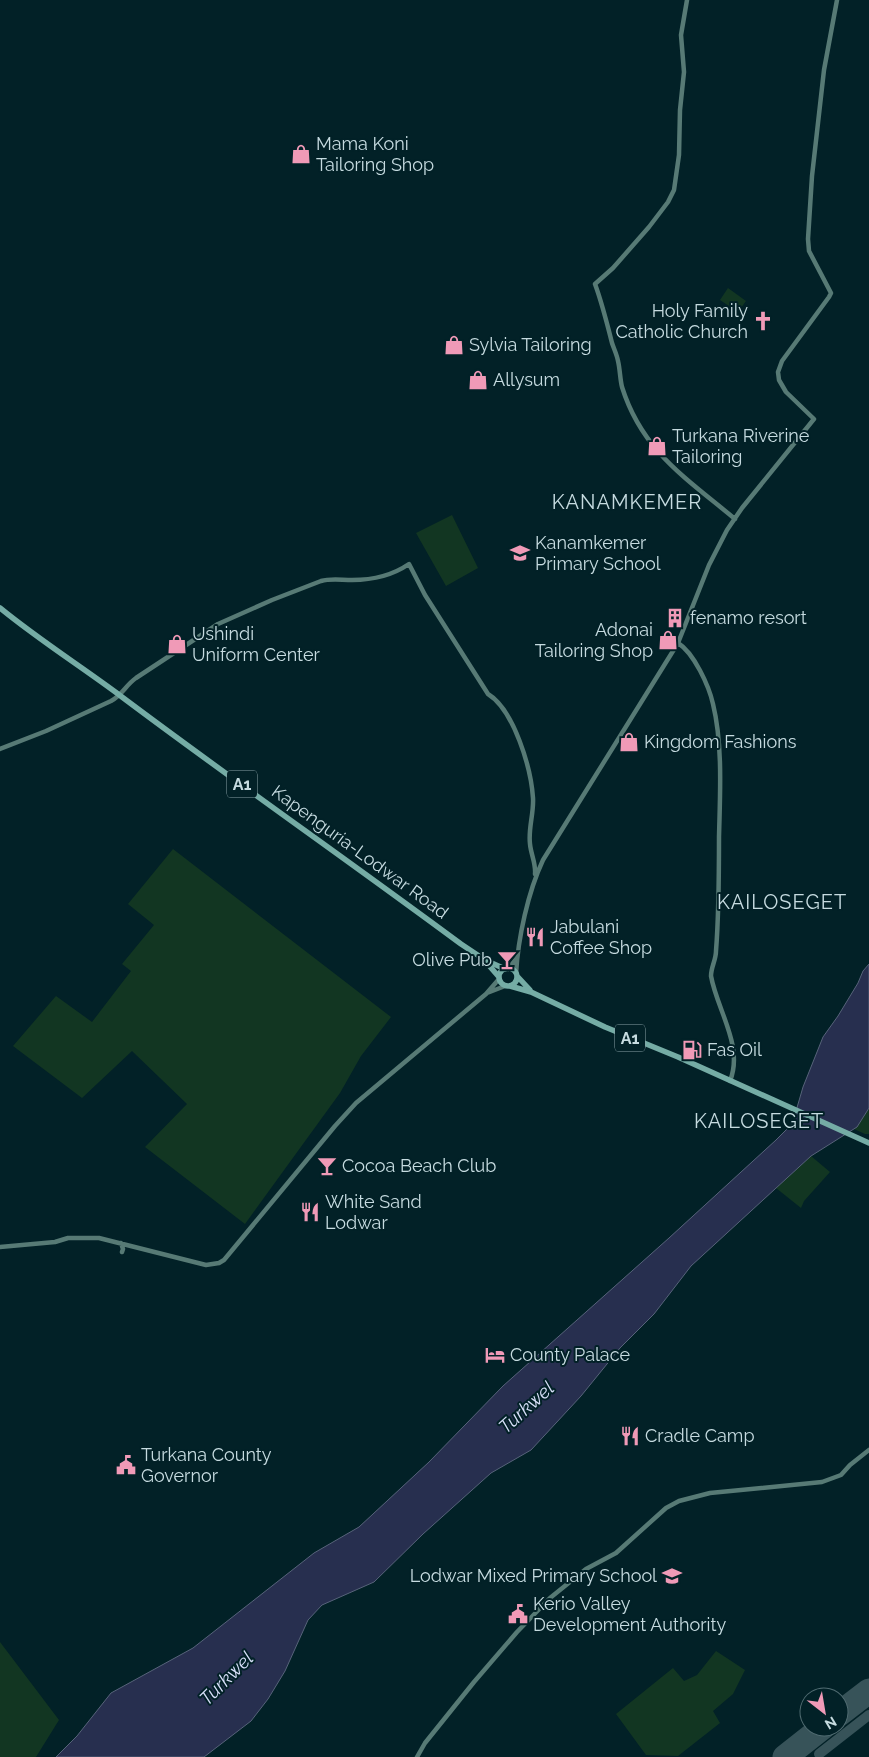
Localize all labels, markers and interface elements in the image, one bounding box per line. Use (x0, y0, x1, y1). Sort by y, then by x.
place label: Mama Koni Tailoring Shop (316, 133, 434, 175)
shop icon: Mama Koni Tailoring Shop (290, 143, 312, 165)
place label: Holy Family Catholic Church (615, 300, 748, 342)
church icon: Holy Family Catholic Church (752, 310, 774, 332)
shop icon: Sylvia Tailoring (443, 334, 465, 356)
place label: Sylvia Tailoring (469, 334, 592, 355)
shop icon: Allysum (467, 369, 489, 391)
place label: Allysum (493, 369, 560, 390)
place label: Turkana Riverine Tailoring (672, 425, 810, 467)
shop icon: Turkana Riverine Tailoring (646, 435, 668, 457)
district label: KANAMKEMER (552, 490, 702, 514)
place label: Kanamkemer Primary School (535, 532, 661, 574)
school or university icon: Kanamkemer Primary School (509, 542, 531, 564)
building icon: fenamo resort (664, 607, 686, 629)
place label: fenamo resort (690, 607, 807, 628)
place label: Adonai Tailoring Shop (535, 619, 653, 661)
place label: Ushindi Uniform Center (192, 623, 320, 665)
shop icon: Adonai Tailoring Shop (657, 629, 679, 651)
shop icon: Ushindi Uniform Center (166, 633, 188, 655)
shop icon: Kingdom Fashions (618, 731, 640, 753)
place label: Kingdom Fashions (644, 731, 797, 752)
road number: A1 (227, 771, 257, 798)
street label: Kapenguria-Lodwar Road (268, 780, 453, 923)
district label: KAILOSEGET (717, 890, 847, 914)
place label: Jabulani Coffee Shop (550, 916, 652, 958)
restaurant icon: Jabulani Coffee Shop (524, 926, 546, 948)
place label: Olive Pub (412, 949, 492, 970)
bar icon: Olive Pub (496, 949, 518, 971)
road number: A1 (615, 1024, 645, 1052)
fuel station icon: Fas Oil (681, 1039, 703, 1061)
place label: Fas Oil (707, 1039, 762, 1060)
district label: KAILOSEGET (694, 1109, 824, 1133)
bar icon: Cocoa Beach Club (316, 1155, 338, 1177)
place label: Cocoa Beach Club (342, 1155, 496, 1176)
place label: White Sand Lodwar (325, 1191, 422, 1233)
restaurant icon: White Sand Lodwar (299, 1201, 321, 1223)
hotel icon: County Palace (484, 1344, 506, 1366)
place label: County Palace (510, 1344, 630, 1365)
water label: Turkwel (494, 1377, 558, 1437)
restaurant icon: Cradle Camp (619, 1425, 641, 1447)
place label: Cradle Camp (645, 1425, 755, 1446)
place label: Turkana County Governor (141, 1444, 272, 1486)
public building icon: Turkana County Governor (115, 1454, 137, 1476)
place label: Lodwar Mixed Primary School (410, 1565, 657, 1586)
school or university icon: Lodwar Mixed Primary School (661, 1565, 683, 1587)
place label: Kerio Valley Development Authority (533, 1593, 726, 1635)
public building icon: Kerio Valley Development Authority (507, 1603, 529, 1625)
water label: Turkwel (195, 1647, 257, 1709)
north arrow (799, 1687, 849, 1737)
text: N (822, 1714, 839, 1733)

